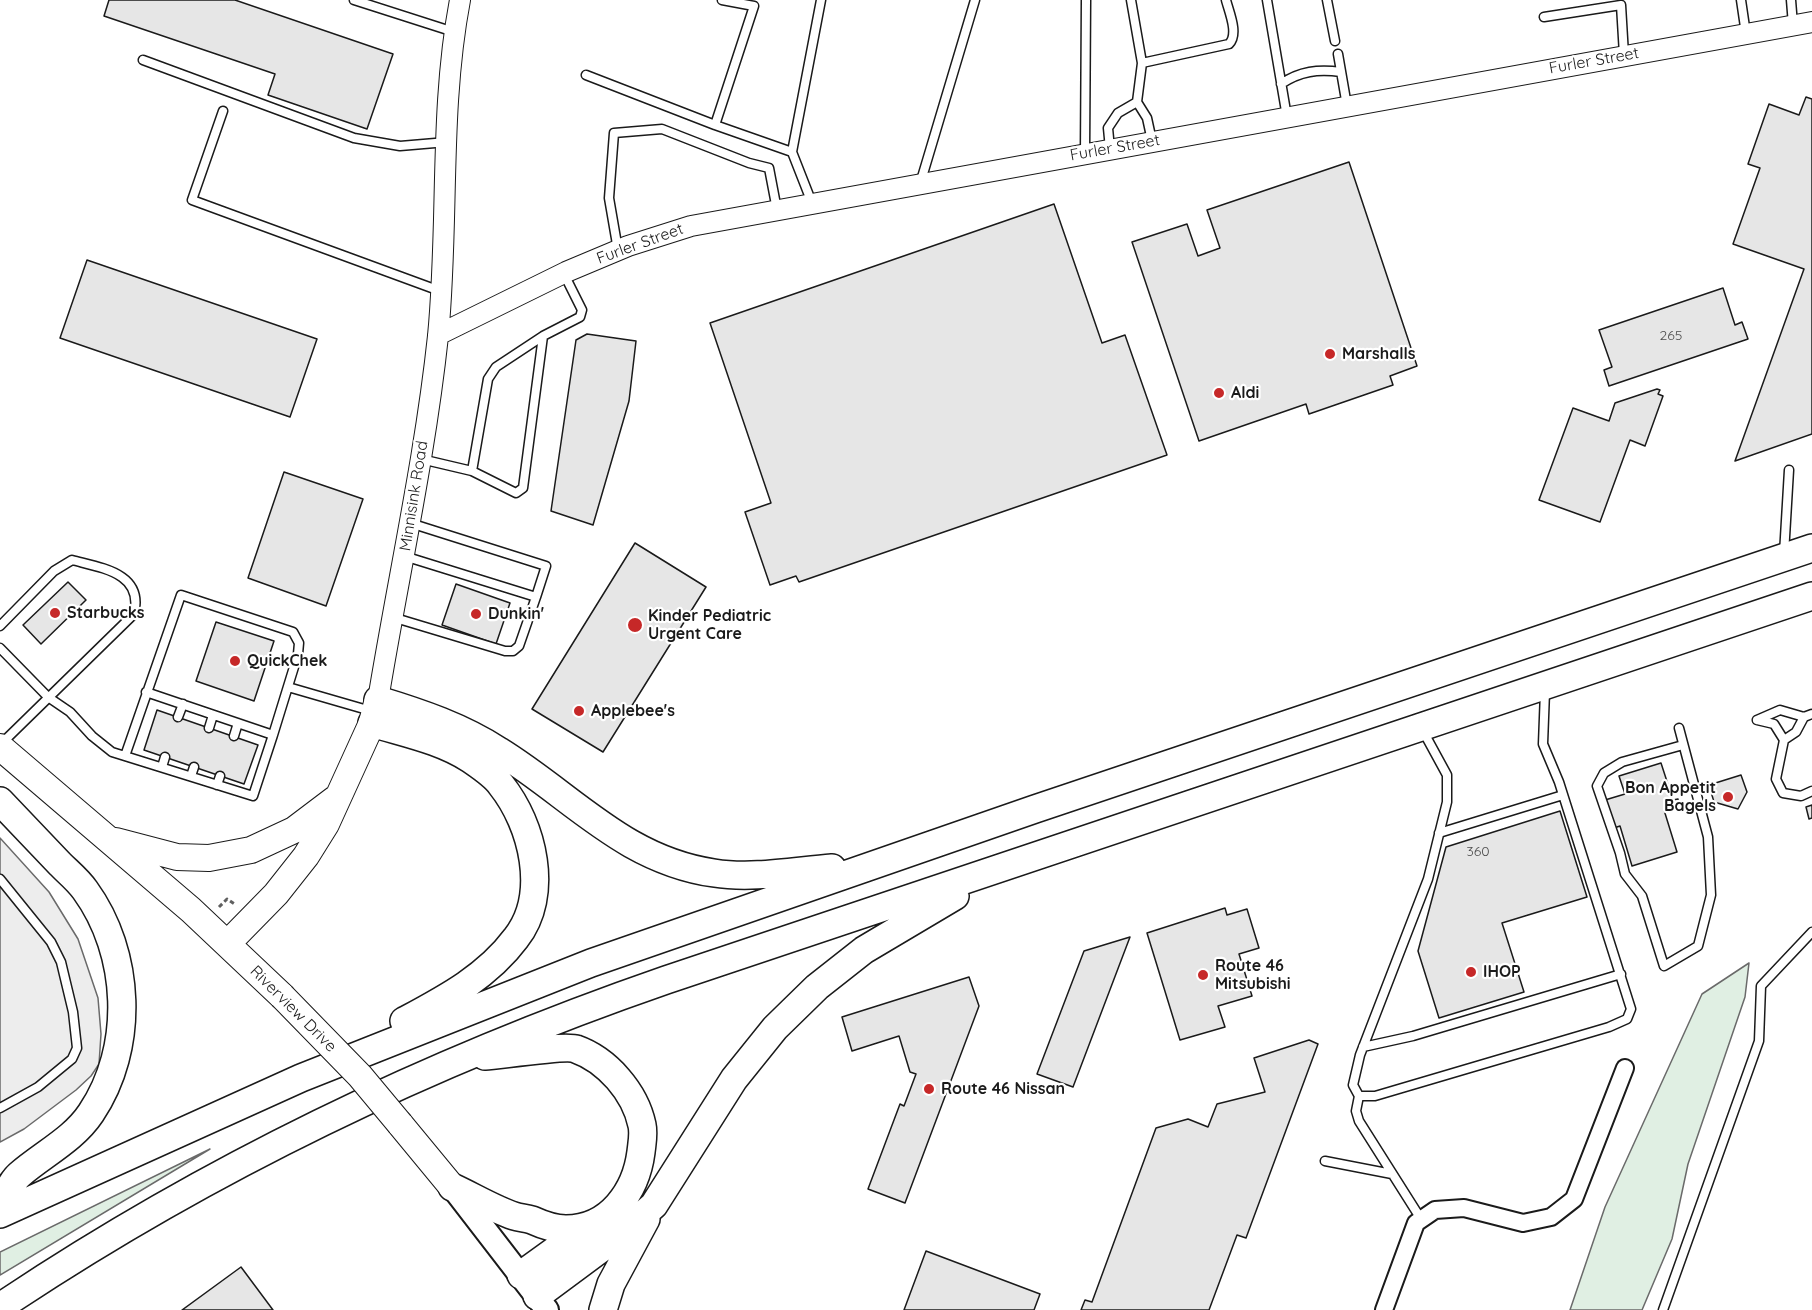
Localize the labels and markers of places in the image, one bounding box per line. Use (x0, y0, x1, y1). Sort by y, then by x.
place label: Marshalls (1342, 344, 1416, 364)
marker: Marshalls (1323, 347, 1337, 361)
place label: Aldi (1231, 383, 1259, 403)
marker: Aldi (1212, 386, 1226, 400)
place label: Starbucks (67, 603, 145, 623)
place label: Dunkin' (488, 604, 544, 624)
marker: Starbucks (48, 606, 62, 620)
place label: Kinder Pediatric Urgent Care (648, 606, 771, 644)
marker: Dunkin' (469, 607, 483, 621)
marker: Kinder Pediatric Urgent Care (626, 616, 644, 634)
place label: QuickChek (247, 651, 327, 671)
marker: QuickChek (228, 654, 242, 668)
place label: Applebee's (591, 701, 675, 721)
marker: Applebee's (572, 704, 586, 718)
place label: Bon Appetit Bagels (1625, 778, 1716, 816)
marker: Bon Appetit Bagels (1721, 790, 1735, 804)
place label: Route 46 Mitsubishi (1215, 956, 1291, 994)
place label: IHOP (1483, 962, 1521, 982)
marker: IHOP (1464, 965, 1478, 979)
marker: Route 46 Mitsubishi (1196, 968, 1210, 982)
place label: Route 46 Nissan (941, 1079, 1065, 1099)
marker: Route 46 Nissan (922, 1082, 936, 1096)

